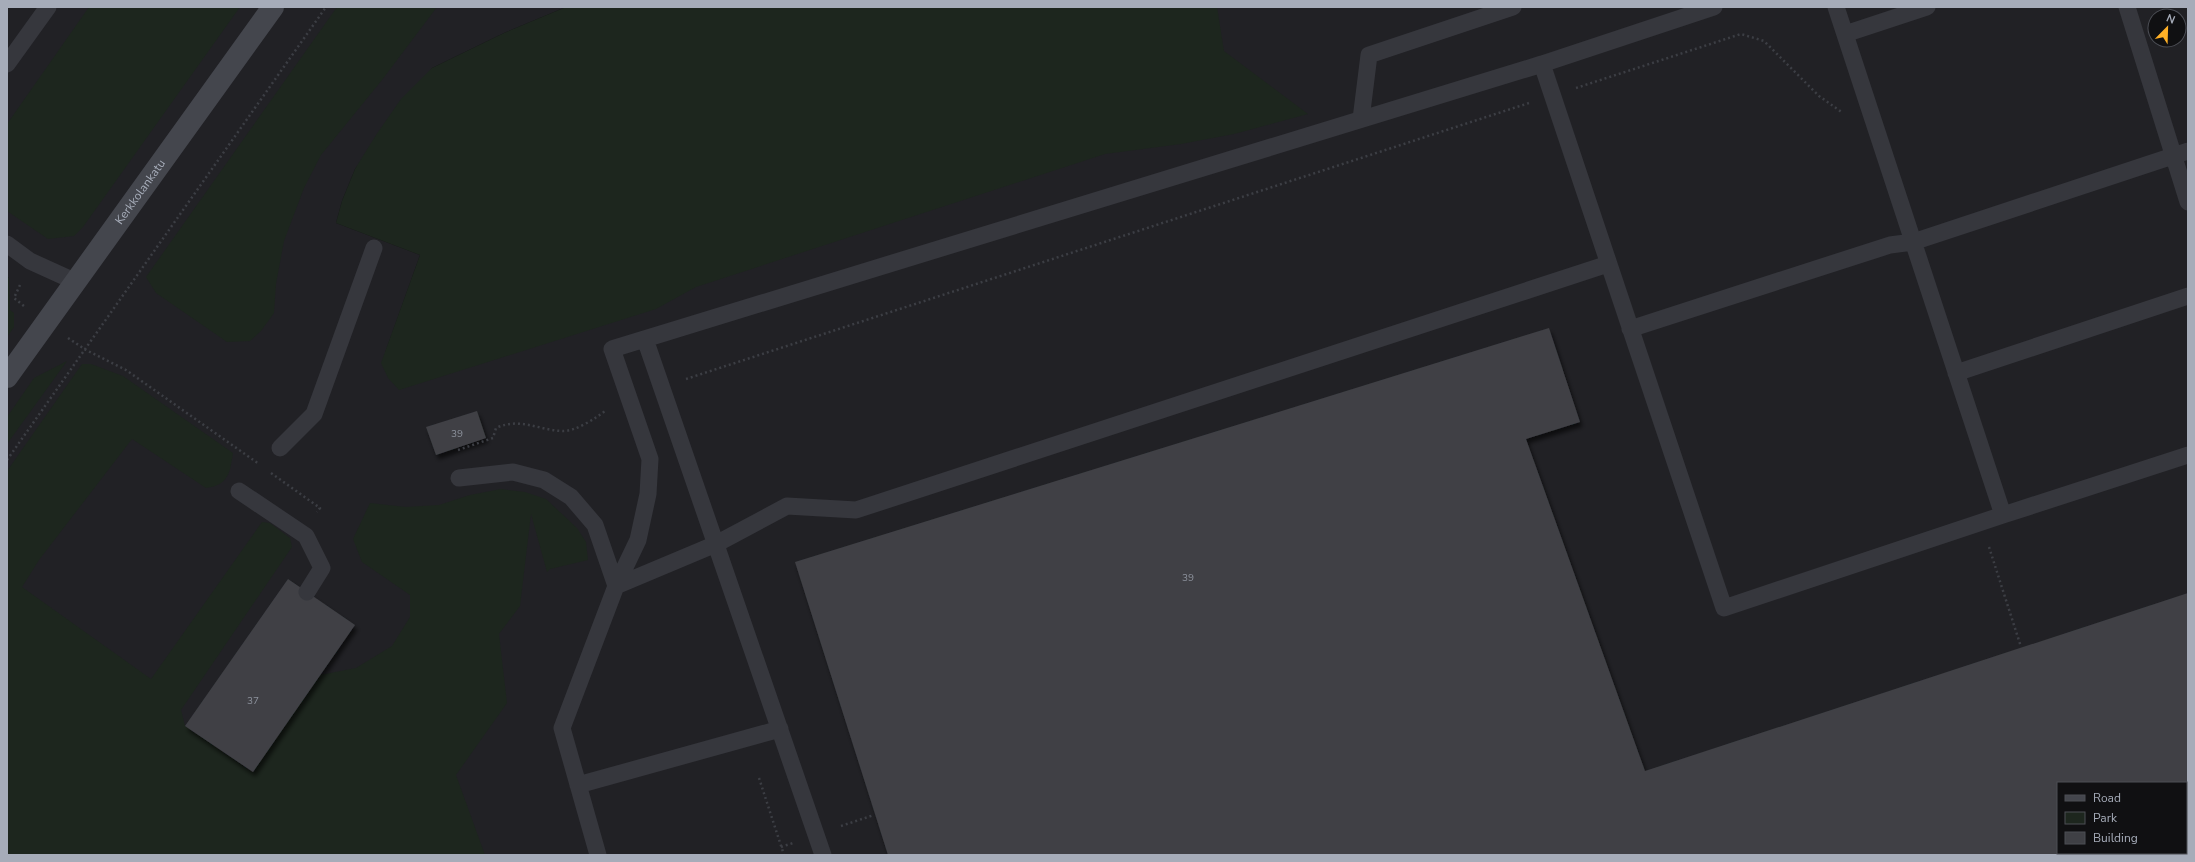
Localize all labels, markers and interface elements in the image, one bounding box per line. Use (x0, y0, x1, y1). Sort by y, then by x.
north arrow (2147, 8, 2187, 48)
text: N (2164, 11, 2177, 28)
street label: Kerkkolankatu (111, 156, 169, 228)
house number: 39 (451, 427, 463, 441)
house number: 39 (1182, 571, 1194, 585)
house number: 37 (247, 694, 259, 708)
legend (2057, 782, 2187, 854)
text: Road (2093, 790, 2121, 806)
text: Park (2093, 810, 2118, 826)
text: Building (2093, 830, 2138, 846)

